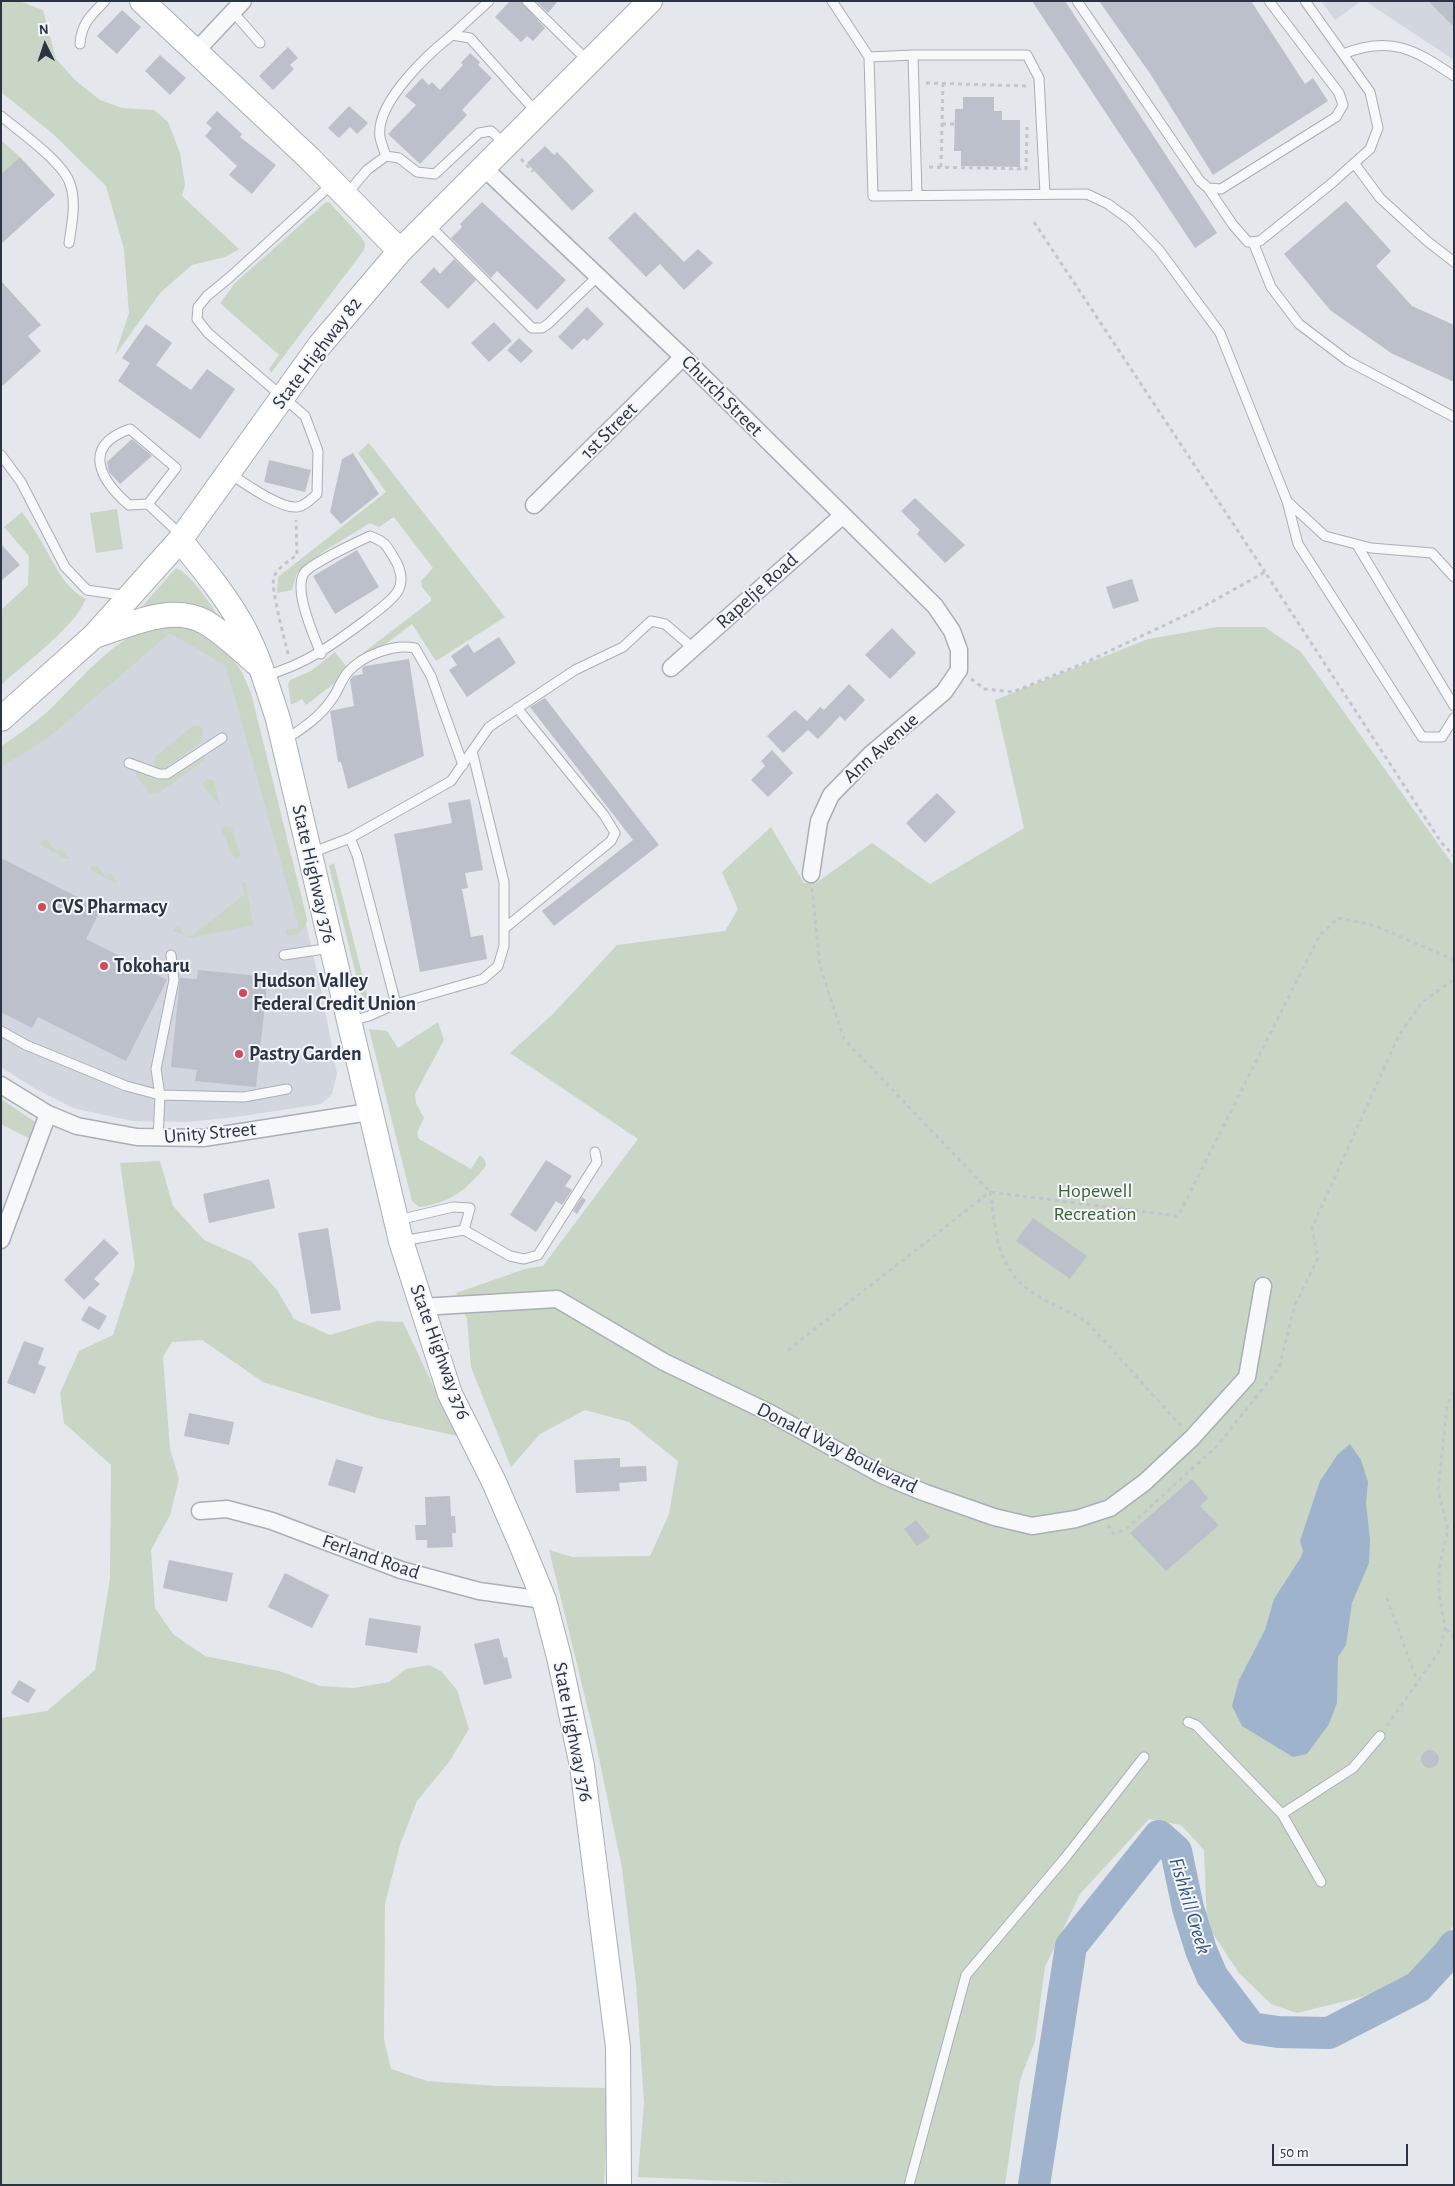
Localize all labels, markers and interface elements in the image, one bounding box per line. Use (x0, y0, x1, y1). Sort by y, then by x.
north arrow (20, 20, 70, 70)
text: N (39, 23, 49, 37)
street label: State Highway 82 (267, 292, 367, 414)
street label: Church Street (676, 350, 768, 442)
street label: 1st Street (575, 397, 643, 465)
street label: Rapelje Road (711, 548, 803, 634)
street label: Ann Avenue (838, 708, 924, 788)
street label: State Highway 376 (286, 802, 342, 946)
place label: CVS Pharmacy (52, 895, 167, 919)
marker: CVS Pharmacy (36, 901, 48, 913)
place label: Tokoharu (114, 954, 190, 978)
marker: Tokoharu (98, 960, 110, 972)
place label: Hudson Valley Federal Credit Union (253, 969, 416, 1016)
marker: Hudson Valley Federal Credit Union (237, 987, 249, 999)
place label: Pastry Garden (249, 1042, 361, 1066)
marker: Pastry Garden (233, 1048, 245, 1060)
street label: Unity Street (163, 1117, 257, 1149)
park label: Hopewell Recreation (1053, 1179, 1137, 1226)
street label: State Highway 376 (404, 1281, 476, 1423)
street label: Donald Way Boulevard (753, 1397, 921, 1499)
street label: Ferland Road (319, 1529, 423, 1585)
street label: State Highway 376 (548, 1660, 598, 1804)
water label: Fishkill Creek (1163, 1855, 1217, 1957)
scale bar (1275, 2134, 1411, 2166)
text: 50 m (1280, 2145, 1309, 2160)

